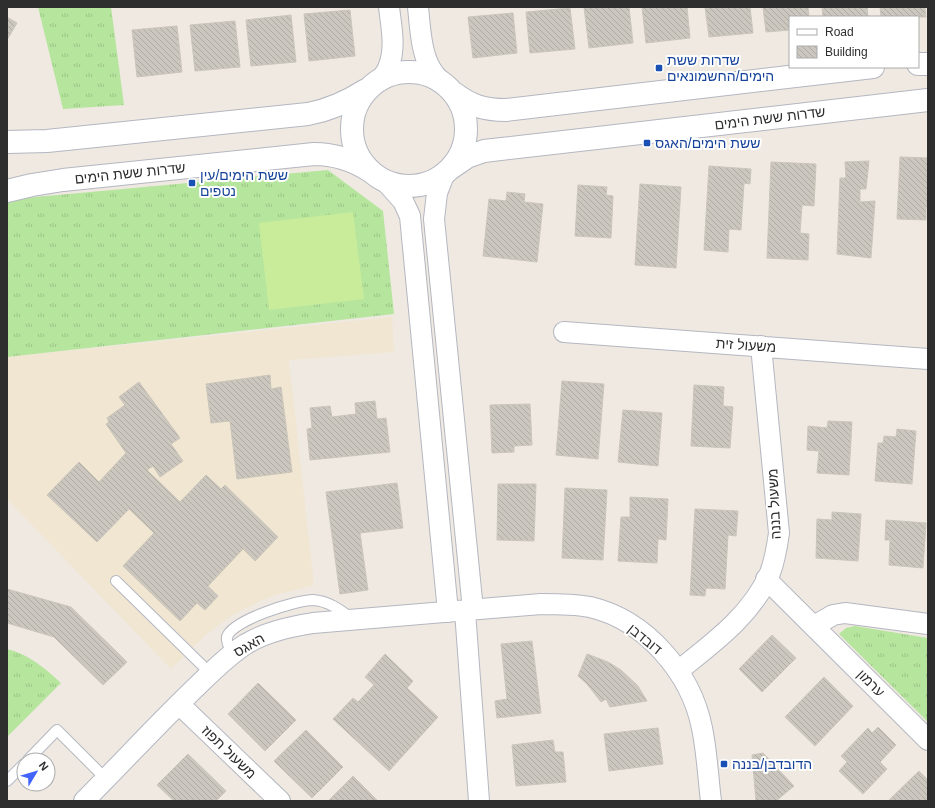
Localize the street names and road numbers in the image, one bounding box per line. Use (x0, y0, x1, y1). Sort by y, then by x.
street label: שדרות ששת הימים (714, 103, 826, 133)
street label: שדרות ששת הימים (74, 159, 186, 187)
street label: משעול זית (715, 335, 777, 355)
street label: משעול בננה (764, 468, 784, 540)
street label: דובדבן (625, 620, 665, 658)
street label: האגס (231, 630, 267, 660)
street label: ערמון (854, 666, 888, 700)
street label: משעול תפוז (199, 722, 259, 782)

